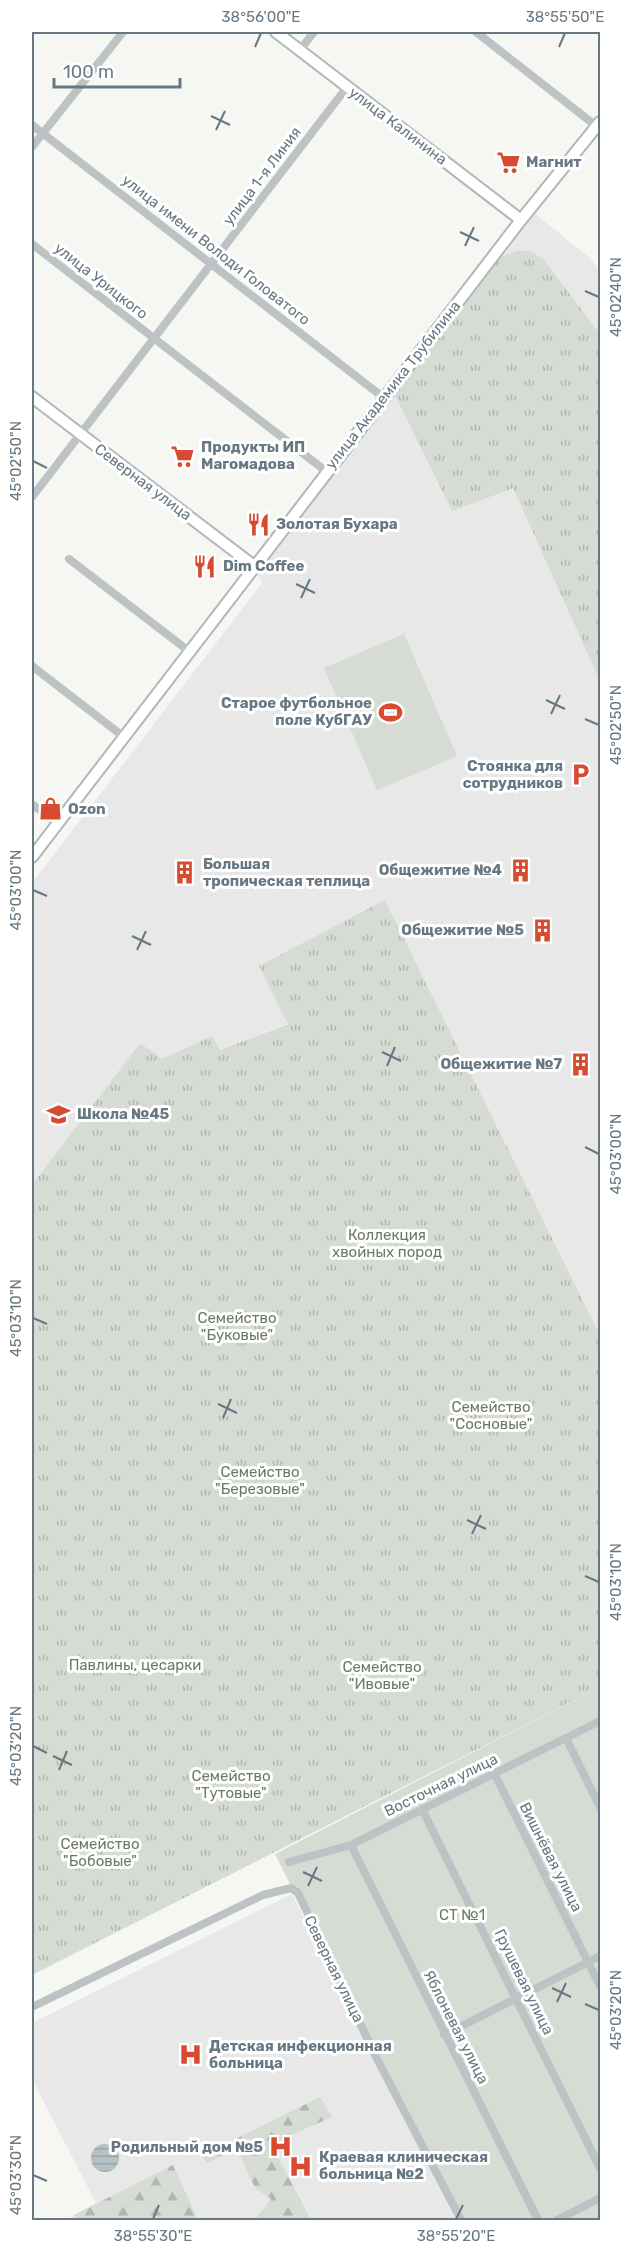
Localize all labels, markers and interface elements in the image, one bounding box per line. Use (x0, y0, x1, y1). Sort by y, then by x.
text: 38°56'00"E (222, 8, 300, 26)
text: 38°55'50"E (526, 8, 604, 26)
scale bar (54, 51, 180, 89)
text: 100 m (63, 61, 114, 83)
street label: улица Калинина (345, 83, 451, 169)
street label: улица 1-я Линия (219, 123, 305, 229)
supermarket icon: Магнит (495, 149, 521, 175)
place label: Магнит (526, 153, 582, 171)
street label: улица имени Володи Головатого (118, 171, 314, 329)
street label: улица Урицкого (51, 239, 151, 323)
text: 45°02'40"N (607, 257, 625, 337)
street label: улица Академика Трубилина (322, 297, 464, 473)
text: 45°02'50"N (7, 421, 25, 501)
place label: Продукты ИП Магомадова (201, 438, 305, 473)
street label: Северная улица (91, 440, 195, 524)
supermarket icon: Продукты ИП Магомадова (170, 443, 196, 469)
restaurant icon: Золотая Бухара (245, 511, 271, 537)
place label: Золотая Бухара (276, 515, 398, 533)
restaurant icon: Dim Coffee (192, 553, 218, 579)
place label: Dim Coffee (223, 557, 304, 575)
text: 45°02'50"N (607, 685, 625, 765)
place label: Старое футбольное поле КубГАУ (221, 694, 372, 729)
sports icon: Старое футбольное поле КубГАУ (377, 699, 403, 725)
place label: Стоянка для сотрудников (463, 757, 563, 792)
parking icon: Стоянка для сотрудников (568, 762, 594, 788)
shop icon: Ozon (37, 796, 63, 822)
place label: Ozon (68, 800, 106, 818)
text: 45°03'00"N (7, 850, 25, 930)
place label: Большая тропическая теплица (203, 855, 370, 890)
building icon: Общежитие №4 (507, 857, 533, 883)
building icon: Большая тропическая теплица (172, 860, 198, 886)
place label: Общежитие №4 (379, 861, 502, 879)
building icon: Общежитие №5 (529, 917, 555, 943)
place label: Общежитие №5 (401, 921, 524, 939)
building icon: Общежитие №7 (567, 1051, 593, 1077)
place label: Общежитие №7 (440, 1055, 562, 1073)
school or university icon: Школа №45 (46, 1101, 72, 1127)
place label: Школа №45 (77, 1105, 170, 1123)
text: 45°03'00"N (607, 1114, 625, 1194)
park label: Коллекция хвойных пород (332, 1226, 442, 1261)
text: 45°03'10"N (7, 1279, 25, 1357)
park label: Семейство "Буковые" (197, 1309, 277, 1344)
park label: Семейство "Сосновые" (450, 1398, 532, 1433)
park label: Семейство "Березовые" (215, 1463, 305, 1498)
text: 45°03'10"N (607, 1543, 625, 1621)
park label: Павлины, цесарки (69, 1656, 201, 1674)
park label: Семейство "Ивовые" (342, 1658, 422, 1693)
text: 45°03'20"N (7, 1706, 25, 1786)
street label: Восточная улица (381, 1750, 501, 1820)
park label: Семейство "Тутовые" (191, 1767, 271, 1802)
street label: Вишнёвая улица (516, 1799, 586, 1915)
park label: Семейство "Бобовые" (60, 1835, 140, 1870)
park label: СТ №1 (439, 1906, 485, 1924)
street label: Северная улица (300, 1913, 368, 2025)
street label: Грушевая улица (491, 1926, 557, 2038)
street label: Яблоневая улица (420, 1967, 492, 2087)
text: 45°03'20"N (607, 1970, 625, 2050)
place label: Детская инфекционная больница (209, 2037, 392, 2072)
hospital icon: Детская инфекционная больница (178, 2042, 204, 2068)
hospital icon: Родильный дом №5 (268, 2134, 294, 2160)
text: 45°03'30"N (7, 2135, 25, 2215)
place label: Родильный дом №5 (111, 2138, 263, 2156)
place label: Краевая клиническая больница №2 (319, 2148, 488, 2183)
hospital icon: Краевая клиническая больница №2 (288, 2153, 314, 2179)
text: 38°55'30"E (114, 2227, 192, 2245)
text: 38°55'20"E (417, 2227, 495, 2245)

